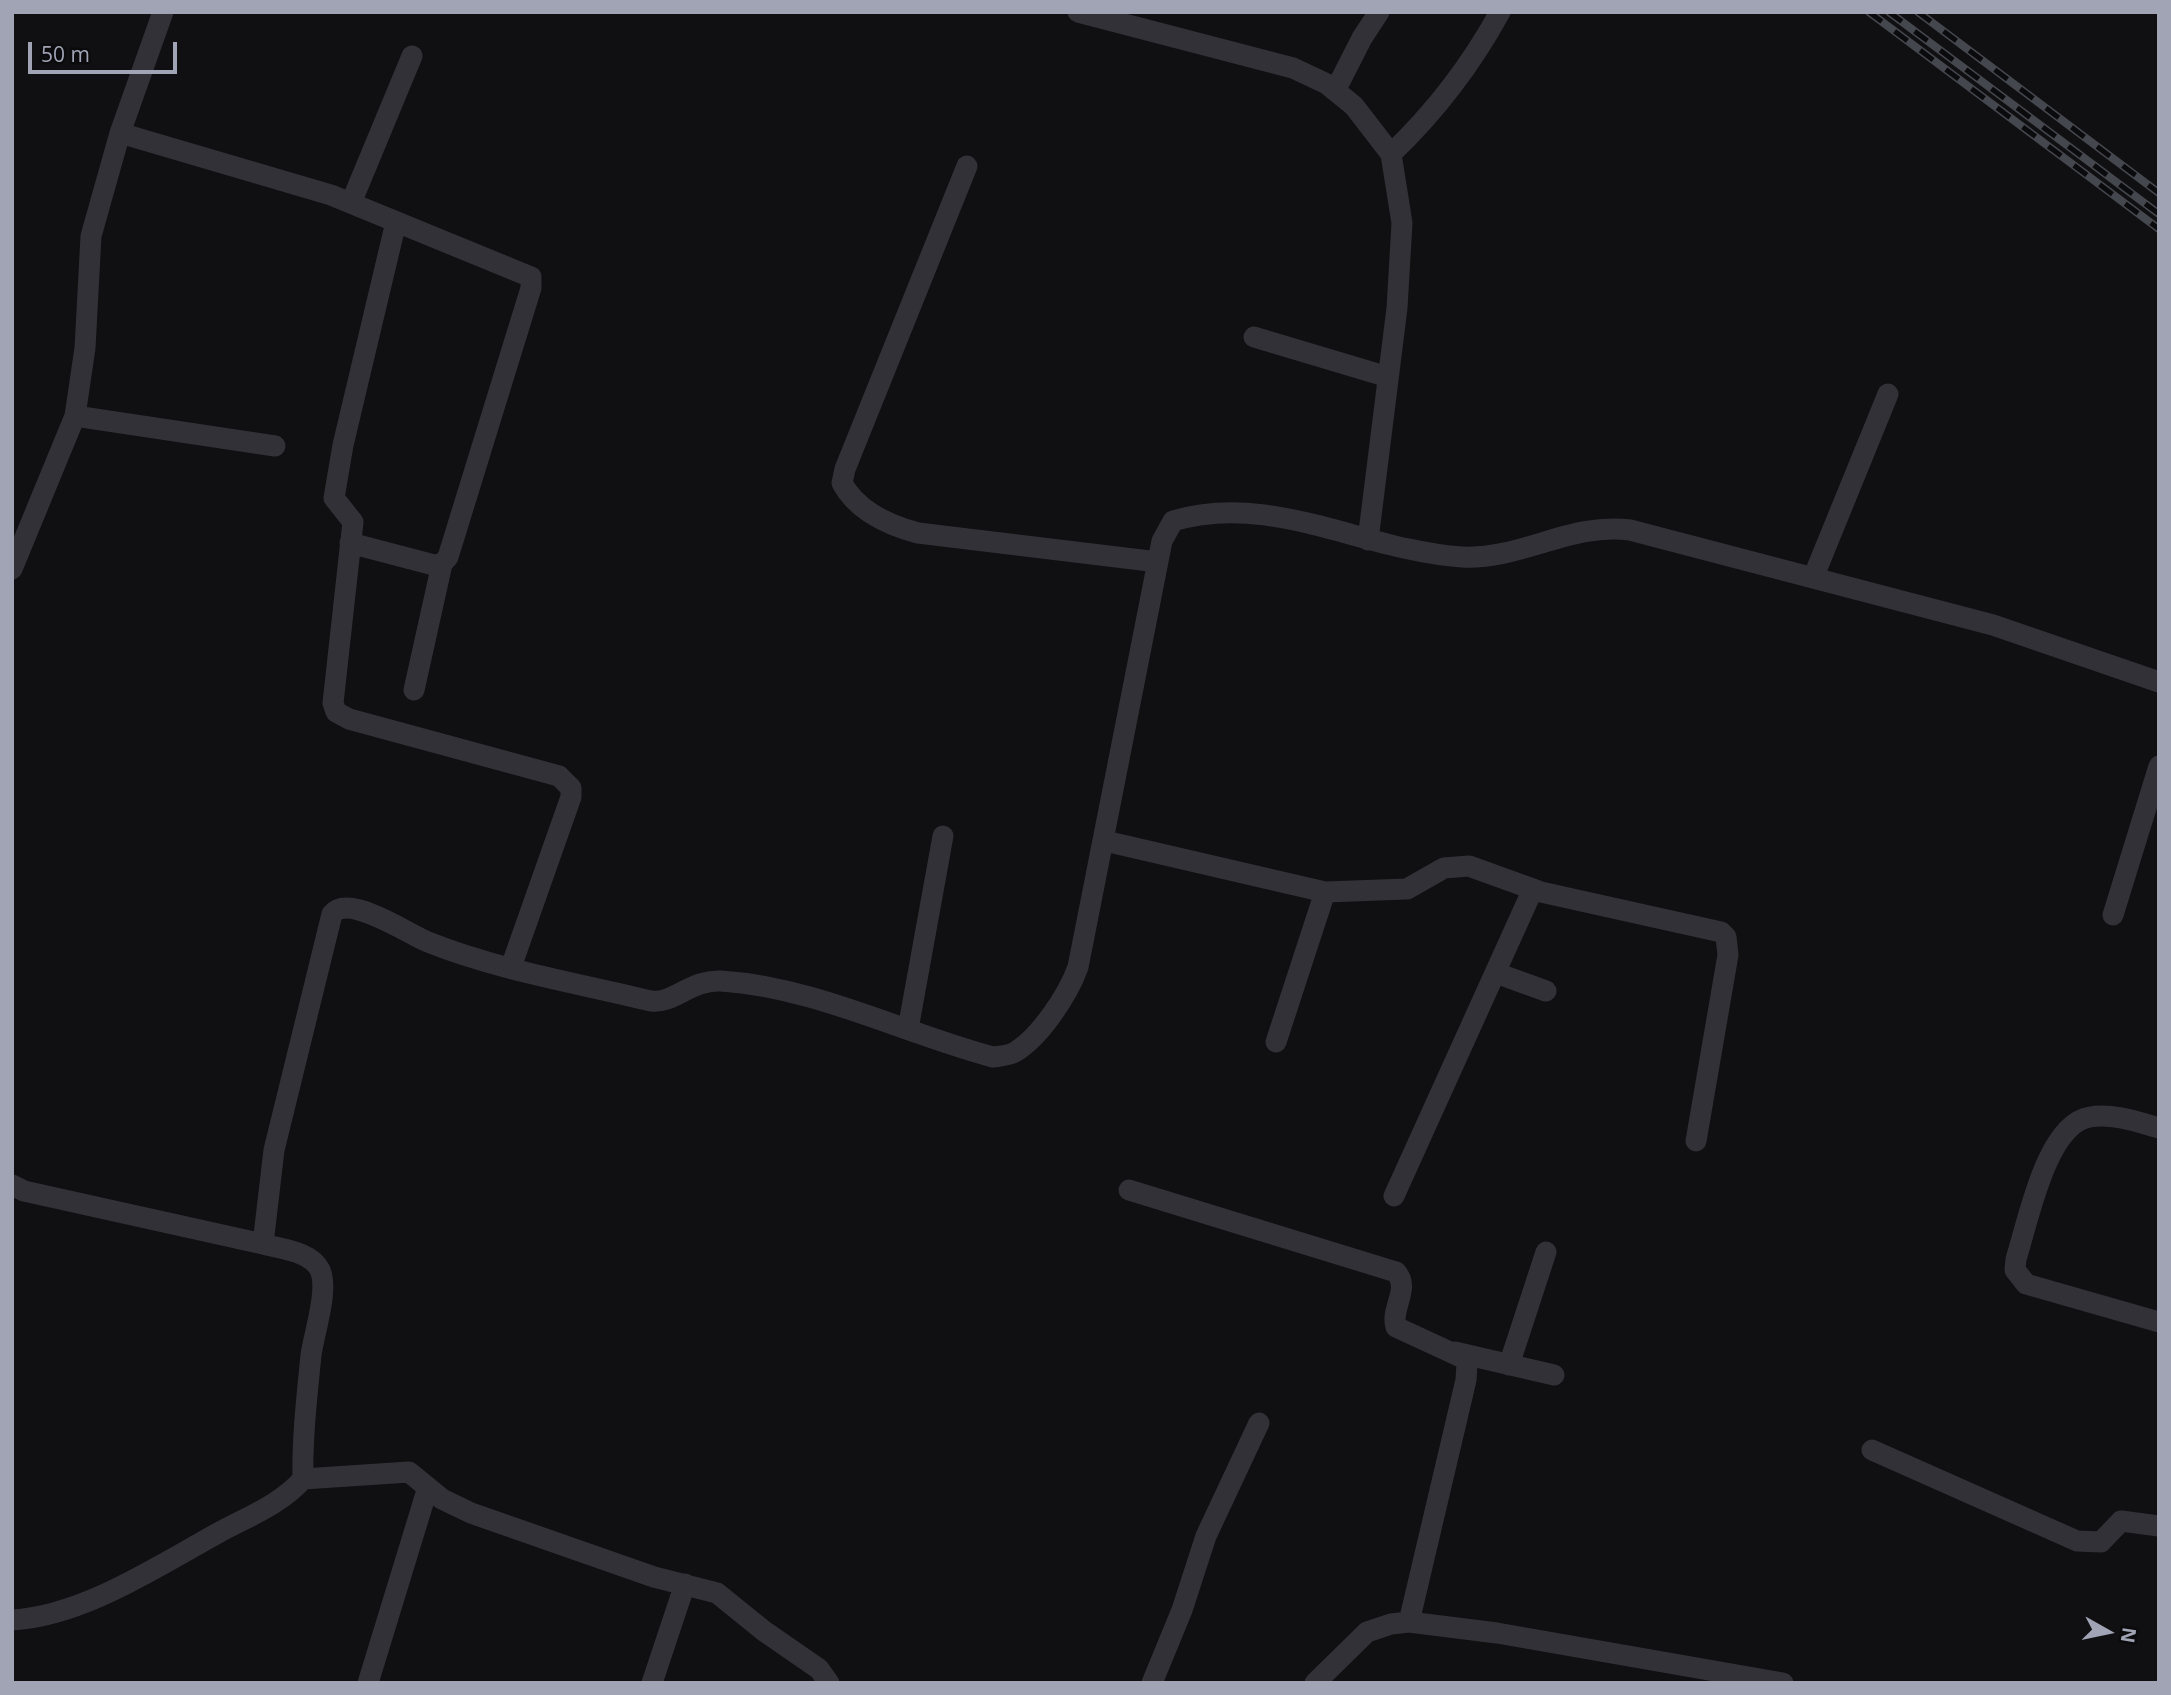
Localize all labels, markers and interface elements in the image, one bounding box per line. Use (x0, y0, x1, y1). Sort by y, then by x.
scale bar (32, 28, 180, 72)
text: 50 m (41, 40, 90, 68)
north arrow (2073, 1597, 2143, 1667)
text: N (2115, 1626, 2143, 1645)

